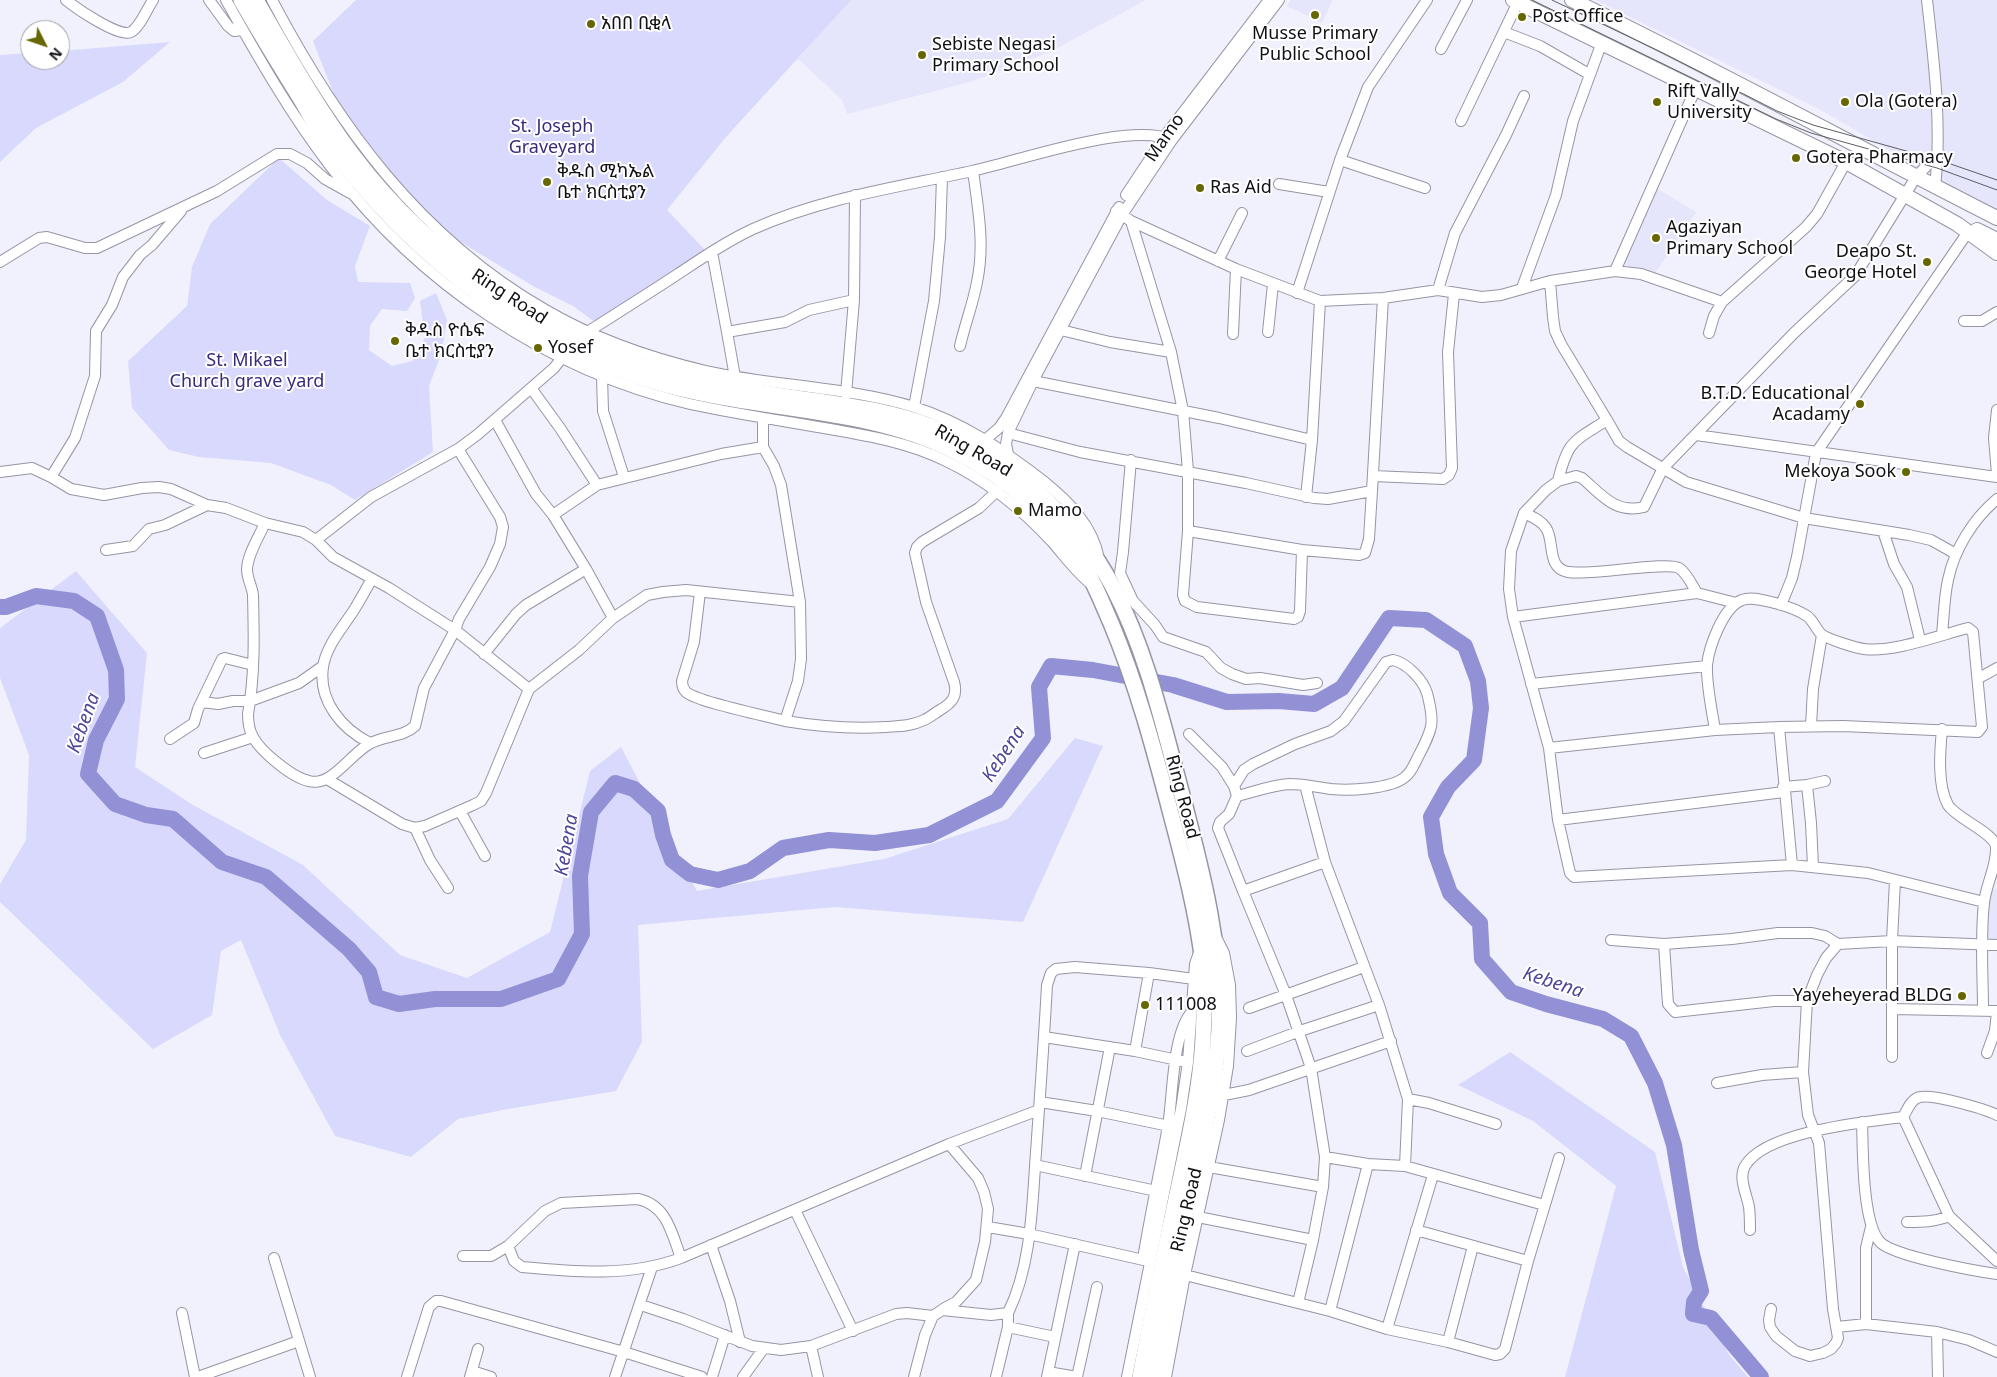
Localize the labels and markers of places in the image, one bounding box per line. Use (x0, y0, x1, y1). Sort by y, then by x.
place label: Post Office (1532, 6, 1623, 28)
marker: Musse Primary Public School (1309, 9, 1321, 21)
marker: Post Office (1516, 11, 1528, 23)
place label: አበበ ቢቂላ (601, 13, 671, 35)
marker: አበበ ቢቂላ (585, 18, 597, 30)
place label: Musse Primary Public School (1252, 23, 1378, 66)
place label: Sebiste Negasi Primary School (932, 34, 1059, 76)
marker: Sebiste Negasi Primary School (916, 49, 928, 61)
place label: Rift Vally University (1667, 81, 1752, 124)
place label: Ola (Gotera) (1855, 91, 1957, 113)
marker: Rift Vally University (1651, 96, 1663, 108)
marker: Ola (Gotera) (1839, 96, 1851, 108)
place label: Gotera Pharmacy (1806, 147, 1953, 169)
marker: Gotera Pharmacy (1790, 152, 1802, 164)
place label: ቅዱስ ሚካኤል ቤተ ክርስቲያን (557, 161, 654, 203)
marker: ቅዱስ ሚካኤል ቤተ ክርስቲያን (541, 176, 553, 188)
place label: Ras Aid (1210, 177, 1272, 199)
marker: Ras Aid (1194, 182, 1206, 194)
place label: Agaziyan Primary School (1666, 217, 1793, 260)
marker: Agaziyan Primary School (1650, 232, 1662, 244)
place label: Deapo St. George Hotel (1804, 241, 1917, 284)
marker: Deapo St. George Hotel (1921, 256, 1933, 268)
place label: ቅዱስ ዮሴፍ ቤተ ክርስቲያን (405, 320, 494, 362)
marker: ቅዱስ ዮሴፍ ቤተ ክርስቲያን (389, 335, 401, 347)
place label: Yosef (548, 337, 593, 359)
marker: Yosef (532, 342, 544, 354)
place label: B.T.D. Educational Acadamy (1700, 383, 1850, 426)
marker: B.T.D. Educational Acadamy (1854, 398, 1866, 410)
place label: Mekoya Sook (1784, 461, 1896, 483)
marker: Mekoya Sook (1900, 466, 1912, 478)
place label: Mamo (1028, 500, 1082, 522)
marker: Mamo (1012, 505, 1024, 517)
place label: Yayeheyerad BLDG (1793, 985, 1952, 1007)
marker: Yayeheyerad BLDG (1956, 990, 1968, 1002)
place label: 111008 (1155, 994, 1217, 1016)
marker: 111008 (1139, 999, 1151, 1011)

